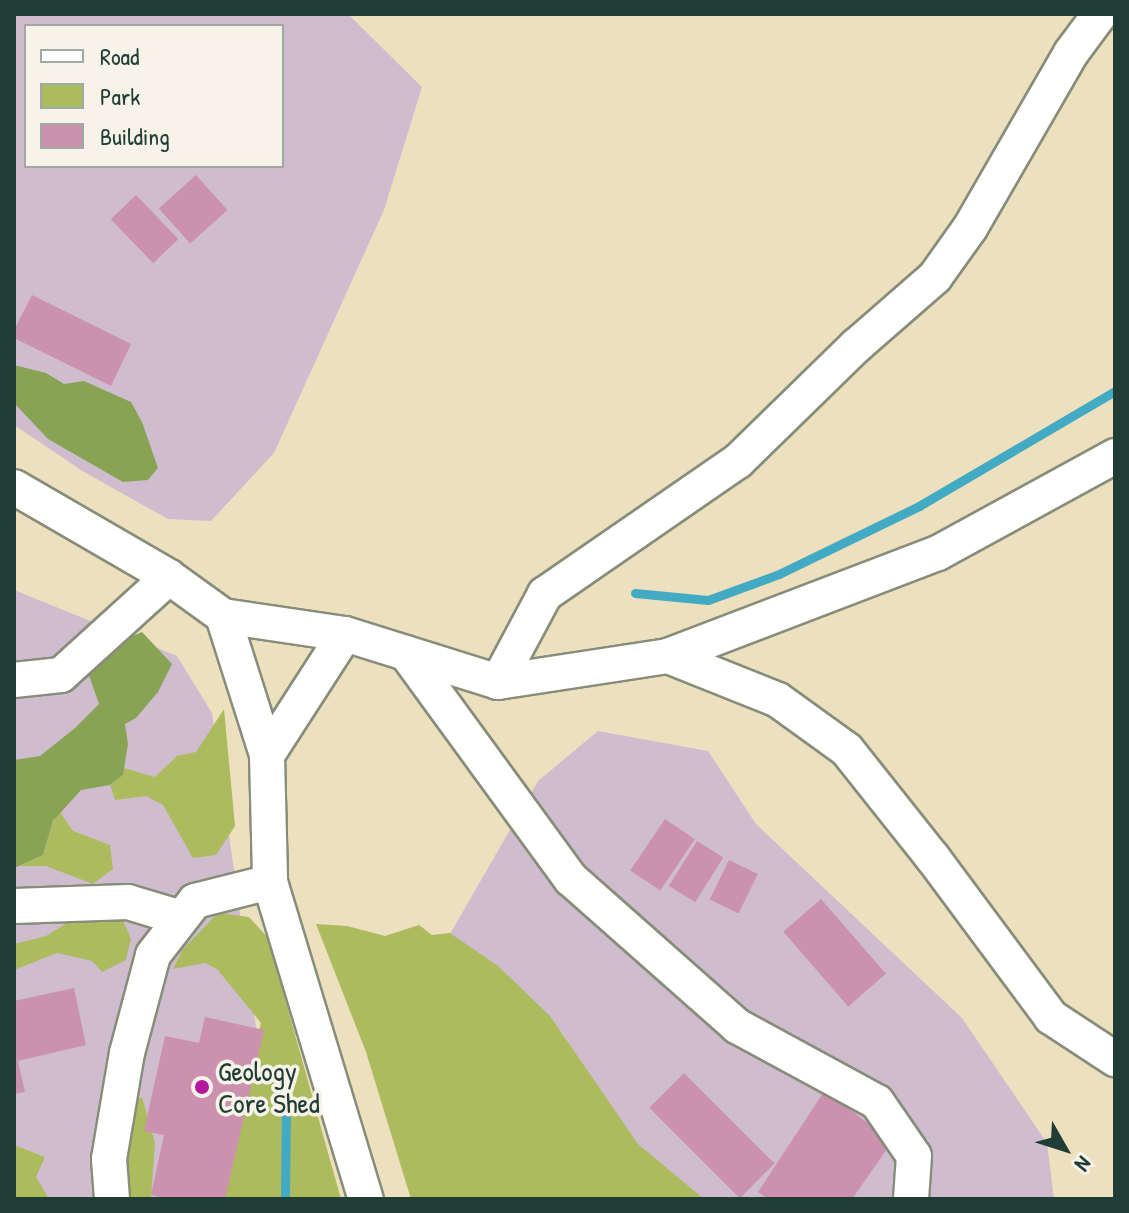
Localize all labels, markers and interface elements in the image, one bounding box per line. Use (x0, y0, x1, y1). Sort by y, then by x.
legend (24, 24, 284, 168)
text: Road (100, 40, 139, 72)
text: Park (100, 80, 140, 112)
text: Building (100, 120, 170, 152)
place label: Geology Core Shed (218, 1054, 320, 1120)
marker: Geology Core Shed (193, 1078, 211, 1096)
north arrow (1025, 1109, 1105, 1189)
text: N (1068, 1150, 1099, 1178)

